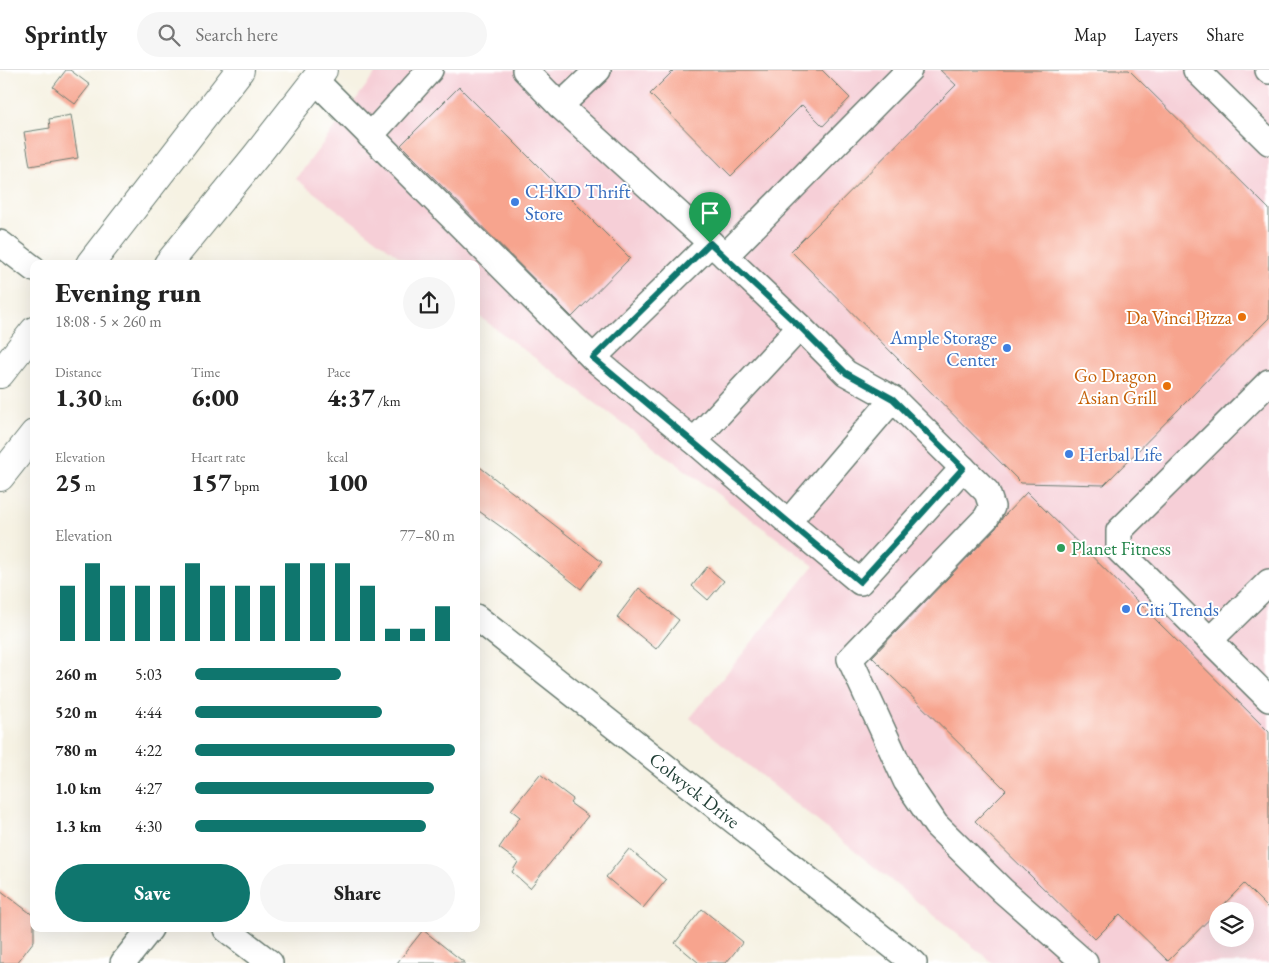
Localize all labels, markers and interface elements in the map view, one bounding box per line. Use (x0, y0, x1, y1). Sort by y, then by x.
search box (137, 12, 487, 57)
text: Sprintly (25, 19, 107, 50)
icon: search (155, 21, 183, 49)
text: Search here (195, 22, 278, 47)
text: Map (1074, 23, 1106, 46)
text: Layers (1134, 23, 1178, 46)
text: Share (1206, 23, 1244, 46)
place label: CHKD Thrift Store (525, 179, 631, 226)
pin (689, 192, 731, 243)
marker: CHKD Thrift Store (509, 196, 521, 208)
icon: arrive (696, 199, 724, 227)
text: Evening run (55, 274, 201, 310)
button: share (403, 277, 455, 329)
place label: Da Vinci Pizza (1126, 305, 1232, 330)
text: 18:08 · 5 × 260 m (55, 311, 162, 332)
marker: Da Vinci Pizza (1236, 311, 1248, 323)
place label: Ample Storage Center (889, 325, 998, 372)
marker: Ample Storage Center (1001, 342, 1013, 354)
text: Distance (55, 363, 102, 381)
text: Time (191, 363, 220, 381)
text: Pace (327, 363, 351, 381)
place label: Go Dragon Asian Grill (1074, 363, 1157, 410)
marker: Go Dragon Asian Grill (1161, 380, 1173, 392)
text: 1.30 (55, 381, 102, 413)
text: 6:00 (191, 381, 239, 413)
text: 4:37 (327, 381, 375, 413)
text: km (102, 392, 122, 410)
text: /km (375, 392, 401, 410)
place label: Herbal Life (1079, 442, 1162, 467)
text: Elevation (55, 448, 105, 466)
text: Heart rate (191, 448, 245, 466)
text: kcal (327, 448, 348, 466)
marker: Herbal Life (1063, 448, 1075, 460)
text: 25 (55, 466, 82, 498)
text: 157 (191, 466, 232, 498)
text: 100 (327, 466, 368, 498)
text: m (82, 477, 96, 495)
text: bpm (232, 477, 260, 495)
text: Elevation (55, 525, 113, 546)
text: 77–80 m (400, 525, 455, 546)
place label: Planet Fitness (1071, 536, 1171, 561)
marker: Planet Fitness (1055, 542, 1067, 554)
place label: Citi Trends (1136, 597, 1219, 622)
marker: Citi Trends (1120, 603, 1132, 615)
text: 260 m (55, 664, 97, 685)
text: 5:03 (135, 664, 162, 685)
text: 520 m (55, 702, 97, 723)
text: 4:44 (135, 702, 162, 723)
text: 780 m (55, 740, 97, 761)
text: 4:22 (135, 740, 162, 761)
street label: Colwyck Drive (644, 746, 746, 834)
text: 1.0 km (55, 778, 101, 799)
text: 4:27 (135, 778, 162, 799)
text: 1.3 km (55, 816, 101, 837)
text: 4:30 (135, 816, 162, 837)
button: Save (55, 864, 250, 922)
button: Share (260, 864, 455, 922)
map controls (1209, 902, 1254, 947)
button: layers (1209, 902, 1254, 947)

